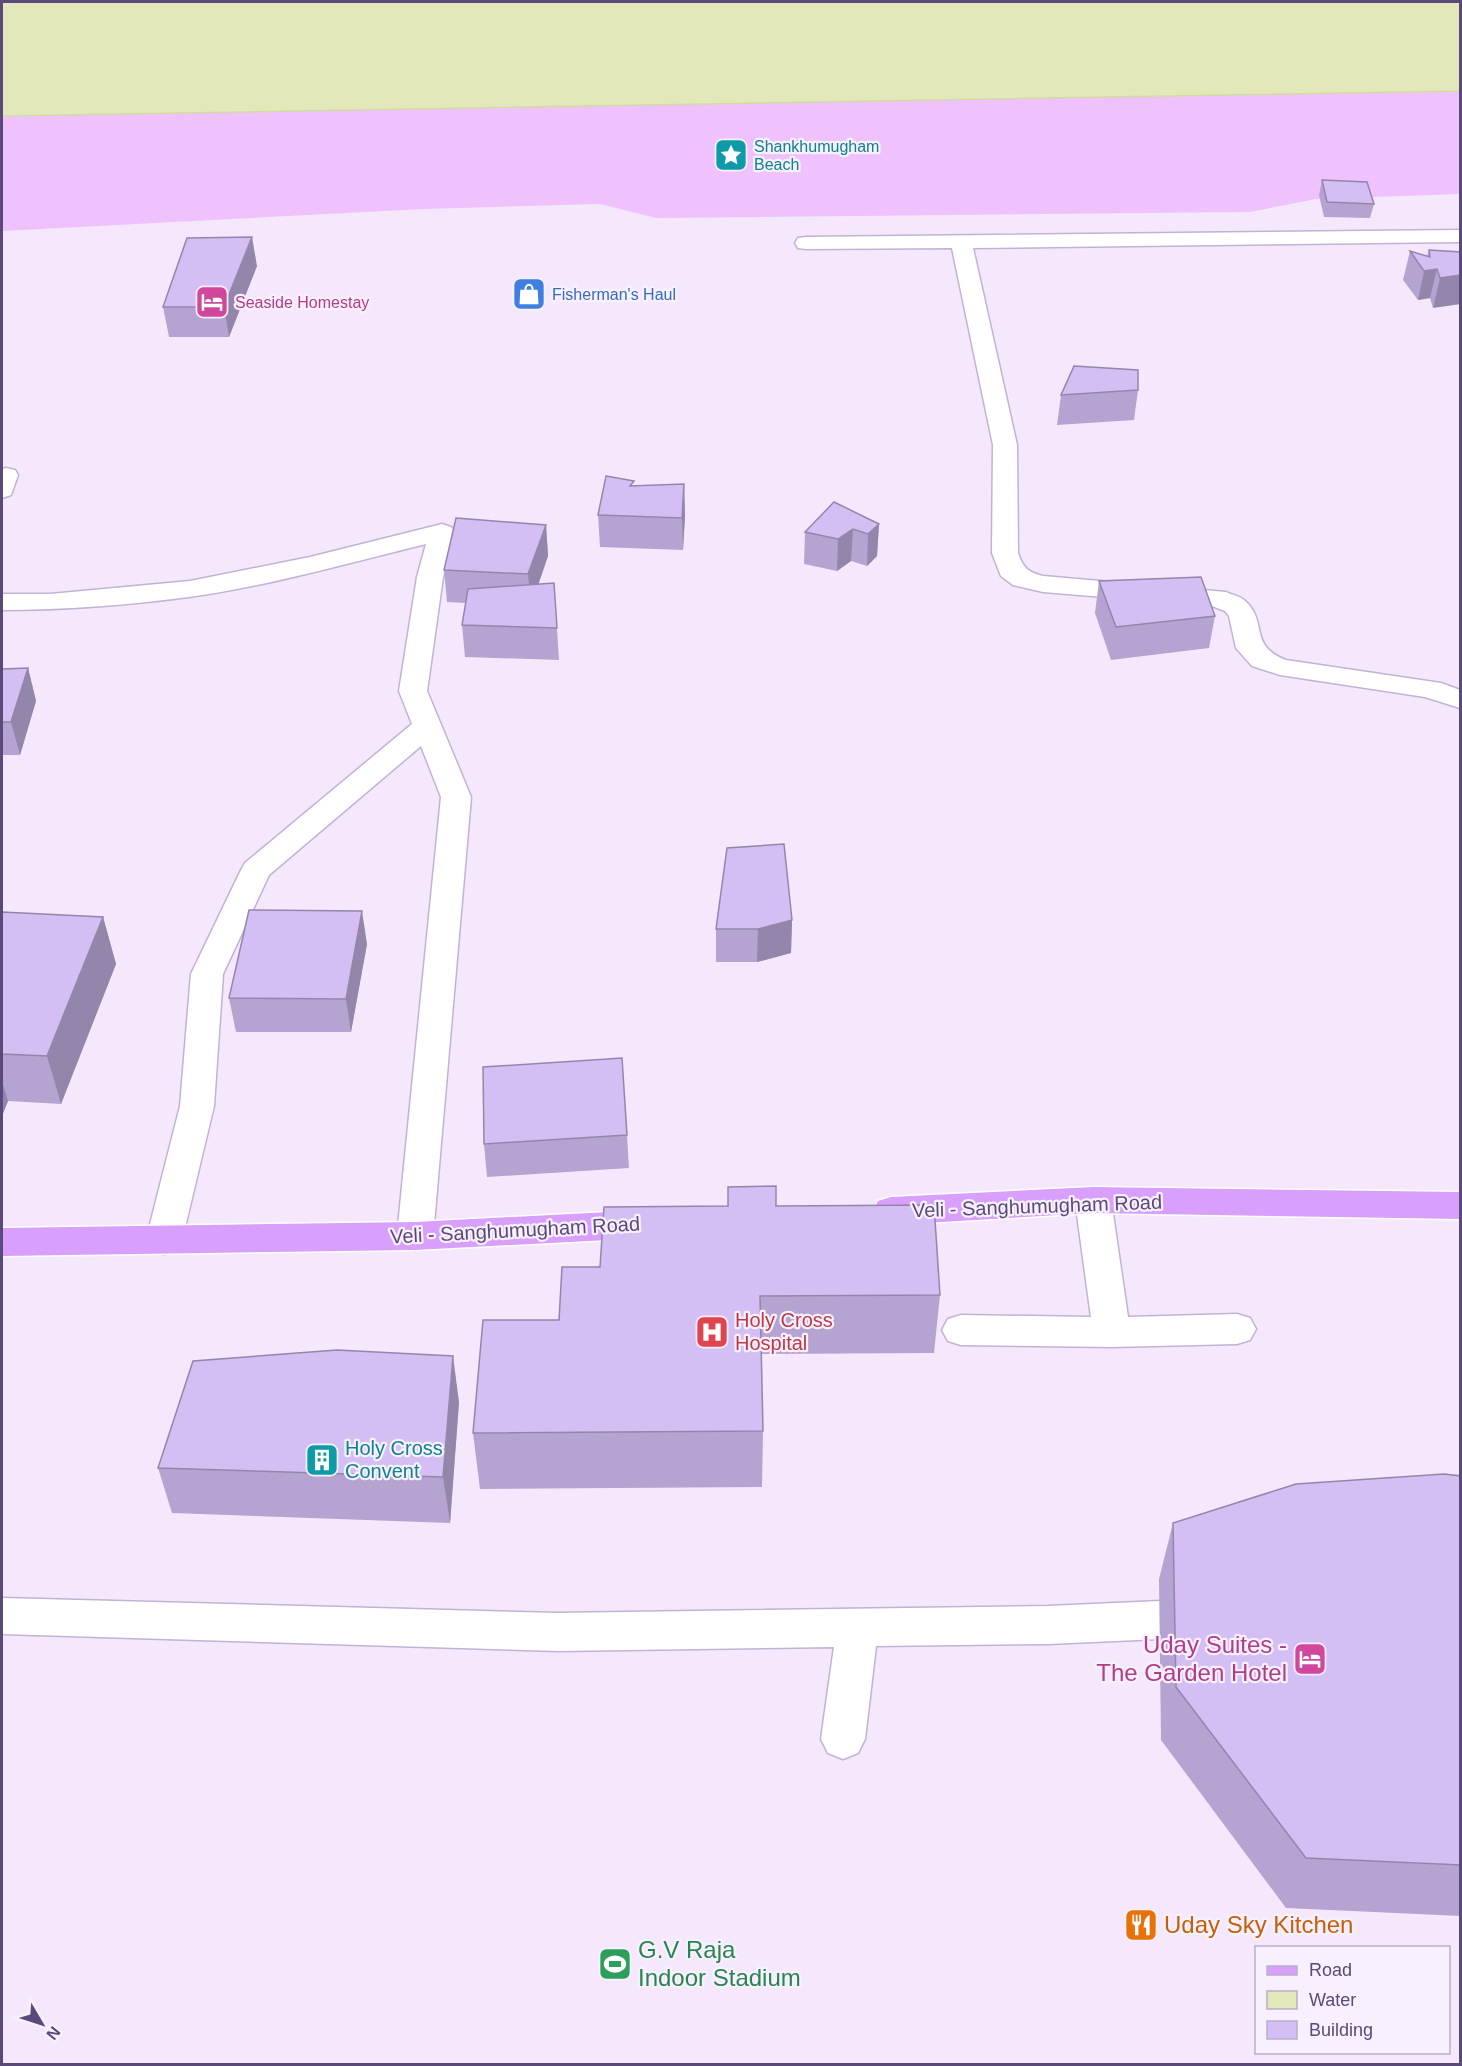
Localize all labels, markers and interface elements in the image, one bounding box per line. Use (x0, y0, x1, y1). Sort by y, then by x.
place icon: Shankhumugham Beach (713, 137, 749, 173)
place label: Shankhumugham Beach (754, 138, 879, 173)
shop icon: Fisherman's Haul (511, 276, 547, 312)
hotel icon: Seaside Homestay (194, 284, 230, 320)
place label: Fisherman's Haul (552, 286, 676, 303)
place label: Seaside Homestay (235, 294, 369, 311)
street label: Veli - Sanghumugham Road (912, 1191, 1162, 1221)
street label: Veli - Sanghumugham Road (390, 1212, 640, 1248)
place label: Holy Cross Hospital (735, 1309, 833, 1354)
hospital icon: Holy Cross Hospital (694, 1314, 730, 1350)
place label: Holy Cross Convent (345, 1437, 443, 1482)
building icon: Holy Cross Convent (304, 1442, 340, 1478)
place label: Uday Suites - The Garden Hotel (1096, 1631, 1287, 1686)
hotel icon: Uday Suites - The Garden Hotel (1292, 1641, 1328, 1677)
restaurant icon: Uday Sky Kitchen (1123, 1907, 1159, 1943)
place label: Uday Sky Kitchen (1164, 1911, 1353, 1938)
place label: G.V Raja Indoor Stadium (638, 1936, 801, 1991)
sports icon: G.V Raja Indoor Stadium (597, 1946, 633, 1982)
legend (1255, 1946, 1450, 2054)
text: Road (1309, 1960, 1352, 1980)
text: Water (1309, 1990, 1356, 2010)
north arrow (12, 1994, 72, 2054)
text: Building (1309, 2020, 1373, 2040)
text: N (43, 2023, 64, 2043)

